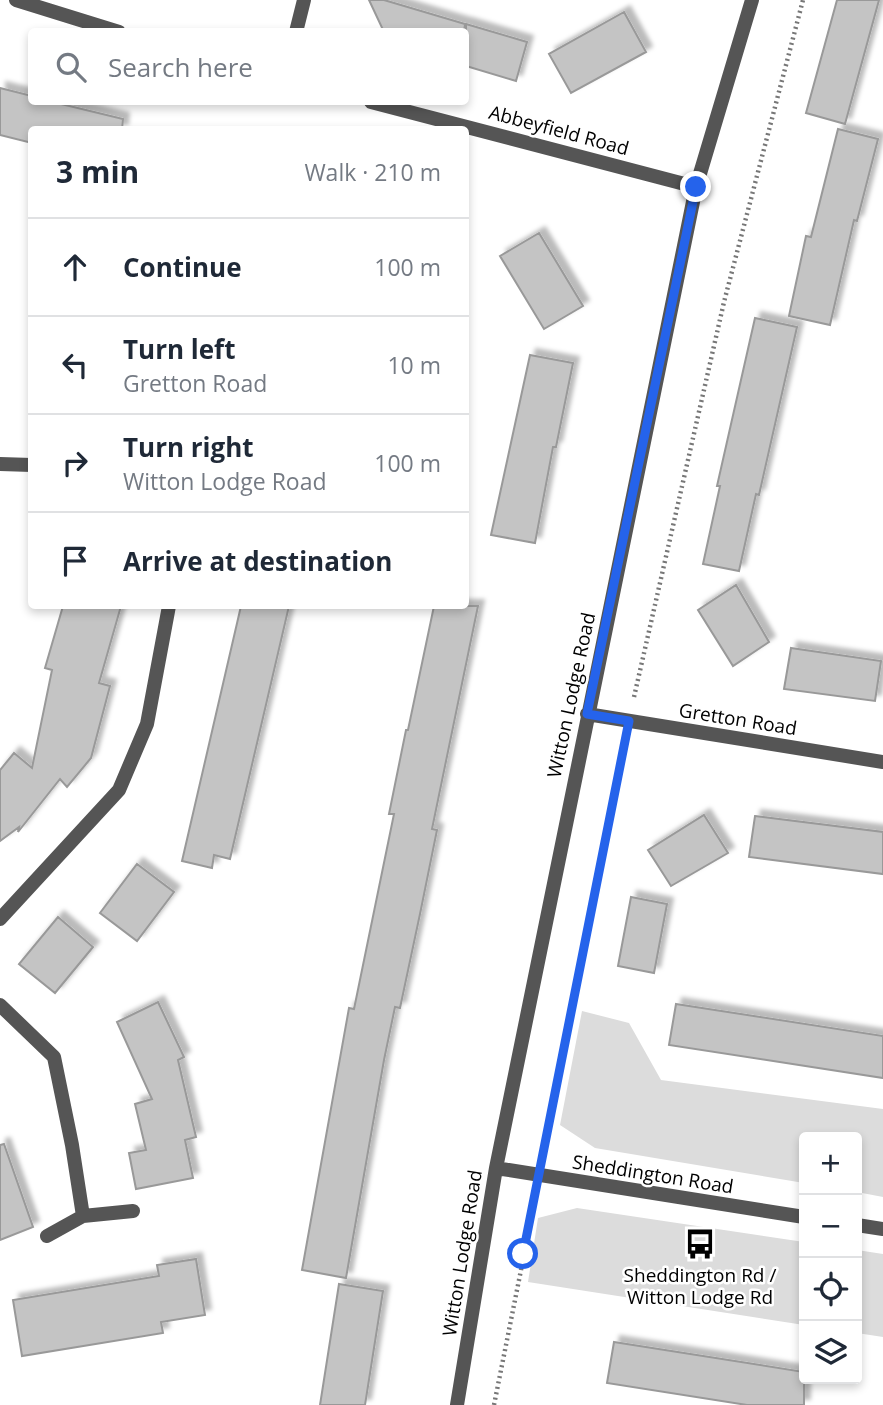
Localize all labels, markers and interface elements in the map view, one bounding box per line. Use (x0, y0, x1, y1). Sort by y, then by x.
search box (28, 28, 469, 105)
icon: search (52, 48, 90, 86)
text: Search here (108, 49, 253, 85)
street label: Abbeyfield Road (486, 99, 632, 161)
text: 3 min (56, 151, 139, 192)
text: Walk · 210 m (304, 156, 441, 188)
route end (680, 171, 711, 202)
icon: ahead (56, 248, 94, 286)
text: Continue (123, 249, 242, 285)
text: 100 m (374, 251, 441, 283)
text: Turn left (123, 331, 235, 367)
icon: left (56, 346, 94, 384)
text: 10 m (387, 349, 441, 381)
text: Gretton Road (123, 367, 267, 399)
text: Turn right (123, 429, 254, 465)
icon: right (56, 444, 94, 482)
text: 100 m (374, 447, 441, 479)
text: Witton Lodge Road (123, 465, 327, 497)
icon: arrive (56, 542, 94, 580)
text: Arrive at destination (123, 543, 392, 579)
street label: Witton Lodge Road (541, 610, 601, 780)
street label: Gretton Road (677, 697, 799, 741)
map controls (799, 1132, 862, 1384)
button: + (799, 1132, 862, 1195)
street label: Sheddington Road (571, 1148, 735, 1200)
street label: Witton Lodge Road (436, 1168, 488, 1338)
button: − (799, 1195, 862, 1258)
bus stop icon: Sheddington Rd / Witton Lodge Rd (683, 1227, 717, 1261)
route start (507, 1238, 538, 1269)
button: locate (799, 1258, 862, 1321)
place label: Sheddington Rd / Witton Lodge Rd (624, 1262, 776, 1310)
button: layers (799, 1321, 862, 1384)

